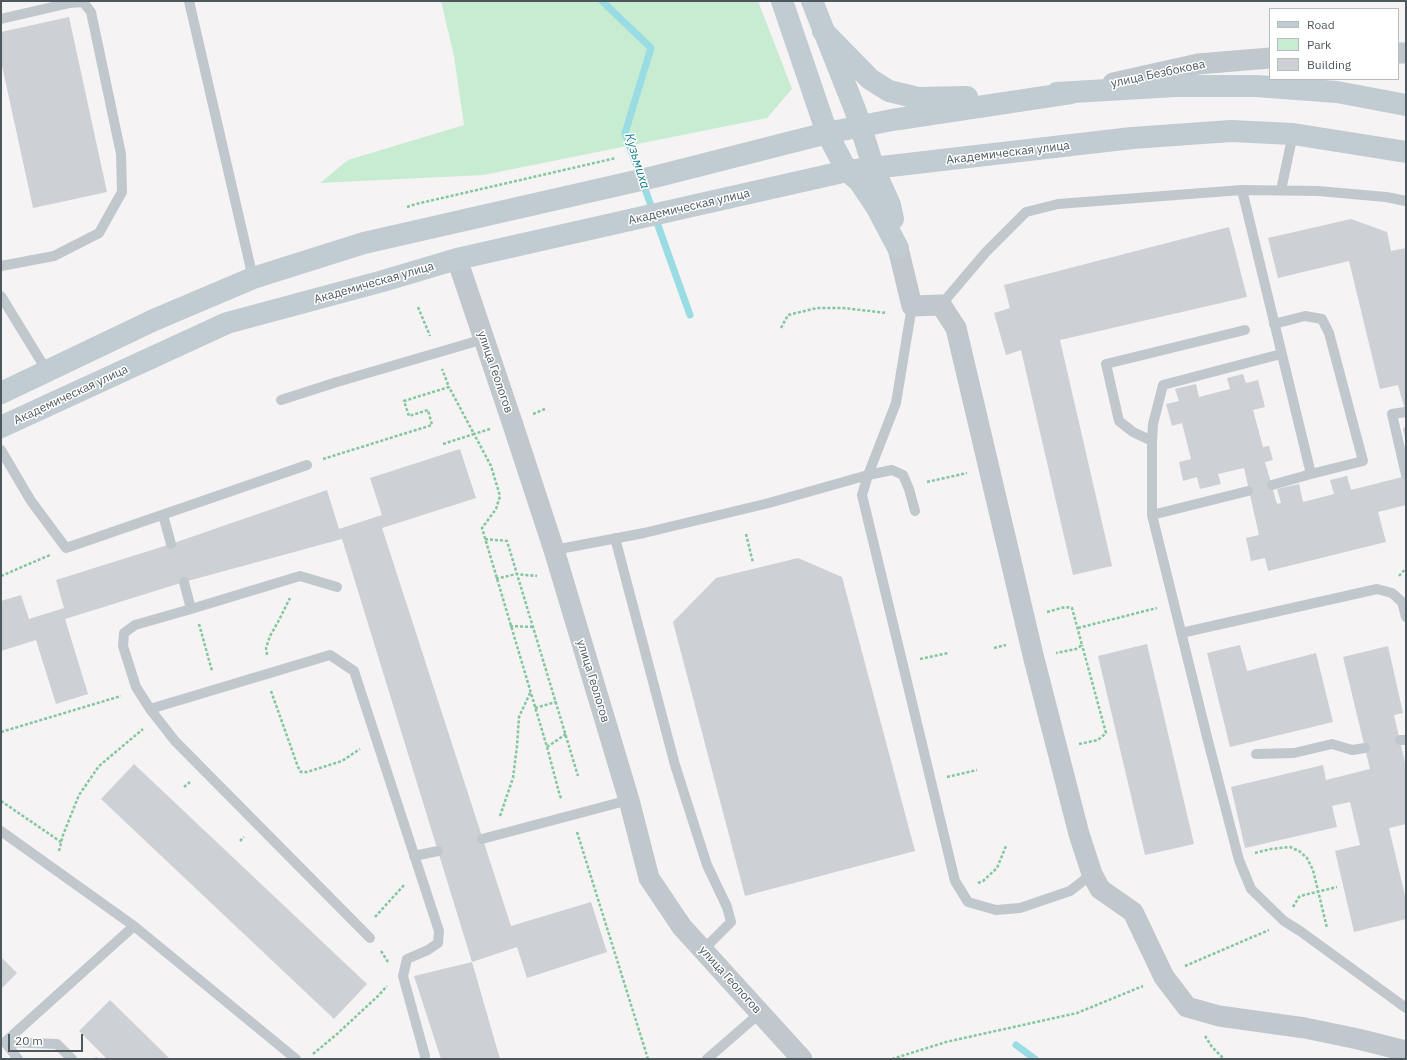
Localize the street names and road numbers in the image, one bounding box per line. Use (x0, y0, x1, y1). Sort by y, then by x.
street label: улица Безбокова (1110, 57, 1206, 91)
street label: Академическая улица (945, 138, 1071, 168)
street label: Академическая улица (627, 186, 751, 228)
street label: Академическая улица (312, 259, 436, 307)
street label: улица Геологов (474, 329, 516, 415)
street label: Академическая улица (12, 362, 130, 428)
street label: улица Геологов (574, 638, 612, 724)
street label: улица Геологов (696, 943, 764, 1017)

